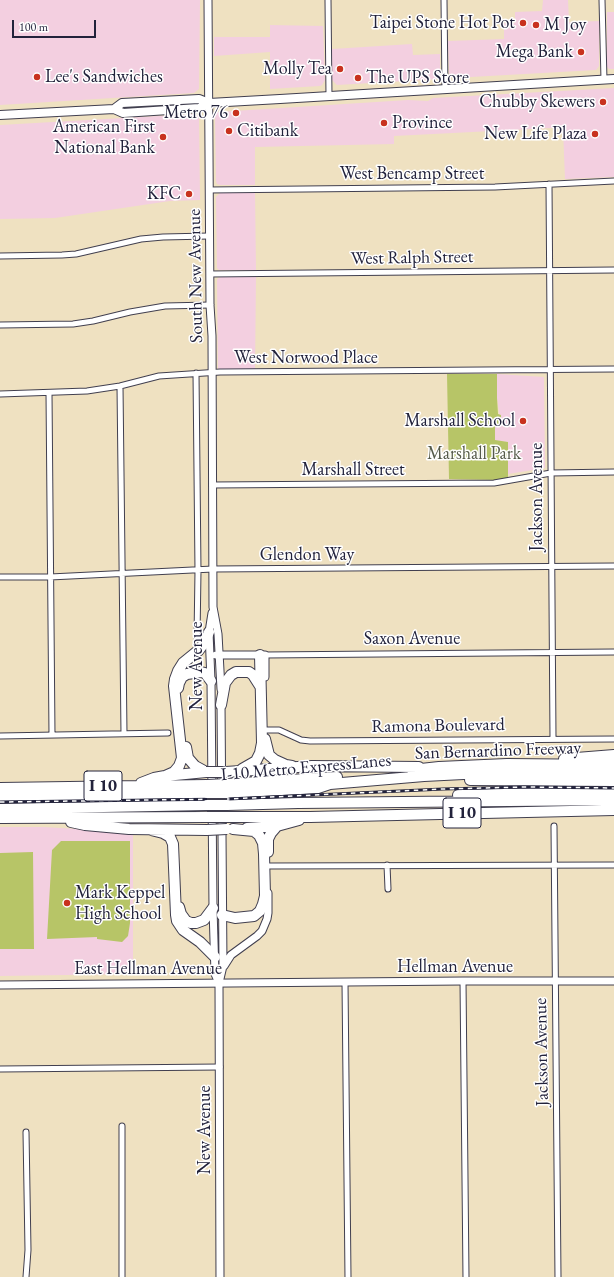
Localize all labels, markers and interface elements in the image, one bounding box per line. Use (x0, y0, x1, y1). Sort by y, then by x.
scale bar (14, 12, 98, 38)
place label: Taipei Stone Hot Pot (369, 12, 515, 34)
place label: M Joy (544, 14, 586, 36)
marker: Taipei Stone Hot Pot (518, 18, 528, 28)
text: 100 m (19, 19, 48, 35)
marker: M Joy (531, 20, 541, 30)
place label: Mega Bank (496, 41, 573, 63)
marker: Mega Bank (576, 47, 586, 57)
place label: Molly Tea (263, 58, 332, 80)
marker: Molly Tea (335, 64, 345, 74)
place label: Lee's Sandwiches (45, 66, 163, 88)
place label: The UPS Store (366, 67, 469, 89)
marker: Lee's Sandwiches (32, 72, 42, 82)
marker: The UPS Store (353, 73, 363, 83)
place label: Chubby Skewers (479, 91, 595, 113)
marker: Chubby Skewers (598, 97, 608, 107)
place label: Metro 76 (164, 102, 228, 124)
marker: Metro 76 (231, 108, 241, 118)
place label: Province (392, 112, 452, 134)
place label: American First National Bank (53, 116, 155, 158)
marker: Province (379, 118, 389, 128)
place label: Citibank (237, 120, 298, 142)
place label: New Life Plaza (484, 123, 587, 145)
marker: Citibank (224, 126, 234, 136)
marker: New Life Plaza (590, 129, 600, 139)
marker: American First National Bank (158, 132, 168, 142)
street label: West Bencamp Street (340, 163, 484, 185)
place label: KFC (147, 183, 181, 205)
marker: KFC (184, 189, 194, 199)
street label: South New Avenue (184, 209, 208, 343)
street label: West Ralph Street (351, 246, 473, 270)
street label: West Norwood Place (234, 347, 378, 369)
place label: Marshall School (405, 410, 515, 432)
marker: Marshall School (518, 416, 528, 426)
park label: Marshall Park (427, 443, 521, 465)
street label: Jackson Avenue (526, 443, 548, 551)
street label: Marshall Street (301, 459, 405, 481)
street label: Glendon Way (260, 544, 354, 566)
street label: New Avenue (186, 622, 208, 710)
street label: Saxon Avenue (364, 628, 460, 650)
street label: Ramona Boulevard (371, 714, 505, 738)
street label: San Bernardino Freeway (414, 737, 582, 765)
street label: I-10 Metro ExpressLanes (220, 750, 392, 786)
road number: I 10 (84, 771, 122, 801)
road number: I 10 (443, 798, 481, 828)
place label: Mark Keppel High School (75, 882, 165, 924)
marker: Mark Keppel High School (62, 898, 72, 908)
street label: Hellman Avenue (397, 956, 513, 978)
street label: East Hellman Avenue (74, 958, 222, 980)
street label: Jackson Avenue (530, 998, 554, 1106)
street label: New Avenue (194, 1086, 216, 1174)

